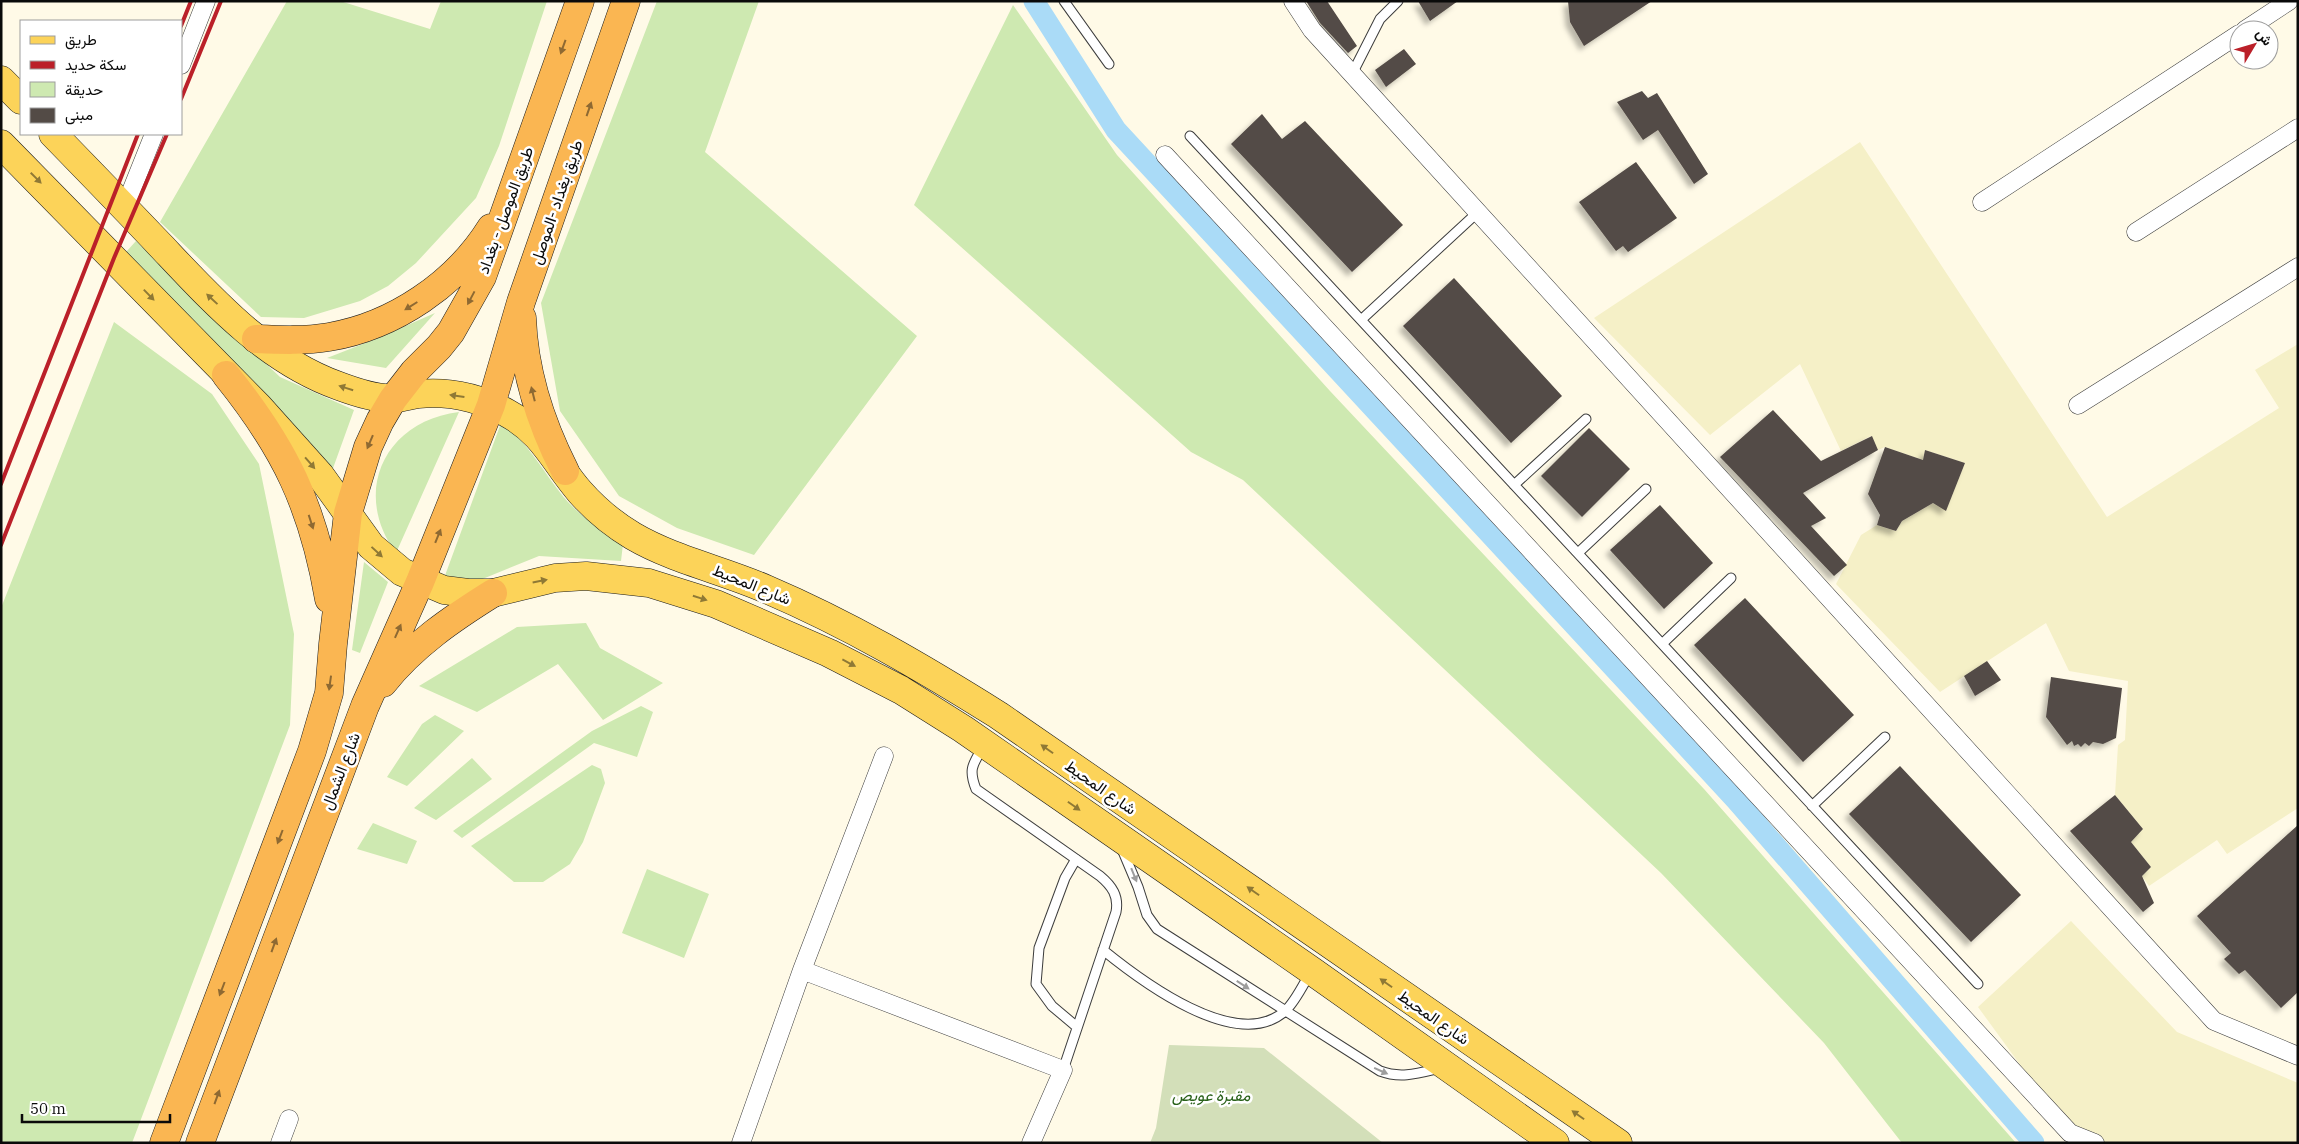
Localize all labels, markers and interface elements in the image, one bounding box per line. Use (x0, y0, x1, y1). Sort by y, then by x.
legend (20, 20, 182, 135)
north arrow (2229, 20, 2279, 70)
text: ش (2252, 25, 2277, 49)
text: طريق (65, 30, 97, 50)
one-way arrow (559, 40, 567, 55)
text: سكة حديد (65, 55, 127, 74)
text: حديقة (65, 80, 103, 99)
one-way arrow (585, 102, 593, 117)
text: مبنى (65, 105, 93, 125)
street label: طريق بغداد -الموصل (525, 137, 588, 267)
street label: طريق الموصل - بغداد (473, 144, 538, 277)
one-way arrow (30, 172, 42, 184)
one-way arrow (143, 288, 155, 300)
one-way arrow (466, 291, 475, 304)
one-way arrow (206, 293, 218, 305)
one-way arrow (404, 301, 417, 310)
one-way arrow (338, 383, 353, 391)
one-way arrow (529, 387, 537, 402)
one-way arrow (449, 392, 465, 400)
one-way arrow (366, 435, 374, 449)
one-way arrow (304, 456, 315, 469)
one-way arrow (308, 514, 315, 529)
one-way arrow (435, 529, 443, 543)
one-way arrow (370, 546, 382, 558)
street label: شارع المحيط (709, 559, 794, 611)
one-way arrow (533, 577, 549, 585)
one-way arrow (692, 595, 707, 603)
one-way arrow (395, 624, 403, 638)
one-way arrow (841, 659, 856, 667)
one-way arrow (326, 675, 334, 691)
street label: شارع الشمال (316, 729, 366, 813)
one-way arrow (1040, 744, 1054, 754)
street label: شارع المحيط (1060, 755, 1140, 820)
one-way arrow (1067, 801, 1081, 811)
one-way arrow (276, 830, 284, 845)
one-way arrow (1130, 868, 1138, 882)
one-way arrow (1246, 886, 1259, 896)
one-way arrow (270, 937, 278, 952)
one-way arrow (1380, 978, 1393, 988)
one-way arrow (1237, 980, 1250, 989)
one-way arrow (218, 982, 226, 997)
street label: شارع المحيط (1393, 985, 1473, 1050)
one-way arrow (1374, 1067, 1388, 1075)
park label: مقبرة عويص (1172, 1085, 1251, 1106)
one-way arrow (213, 1089, 221, 1104)
scale bar (22, 1092, 170, 1124)
text: 50 m (30, 1099, 66, 1118)
one-way arrow (1571, 1110, 1585, 1120)

